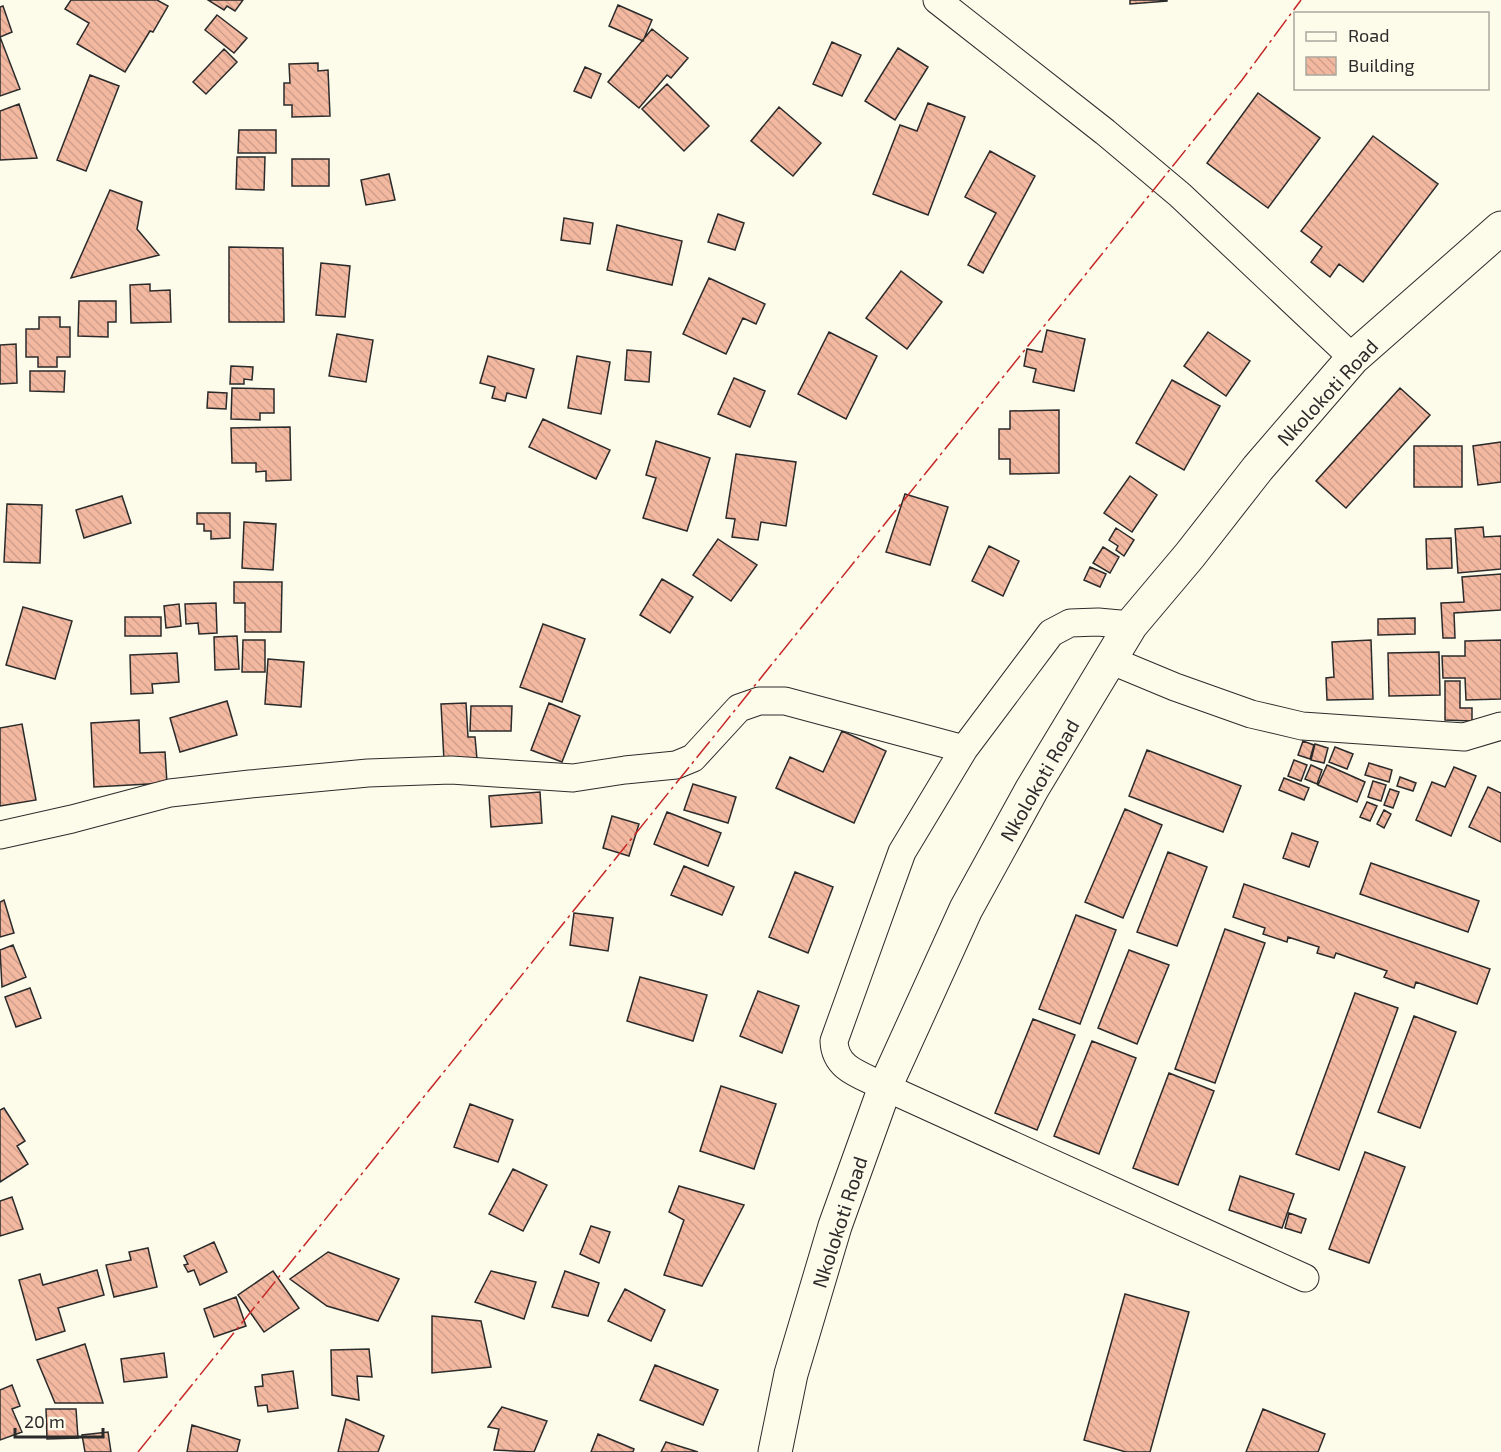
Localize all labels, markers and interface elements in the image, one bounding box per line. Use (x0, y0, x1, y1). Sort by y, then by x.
legend (1294, 12, 1489, 90)
text: Road (1348, 24, 1389, 46)
text: Building (1348, 54, 1415, 76)
street label: Nkolokoti Road (1272, 334, 1382, 450)
street label: Nkolokoti Road (994, 715, 1084, 845)
street label: Nkolokoti Road (806, 1153, 872, 1291)
scale bar (15, 1401, 104, 1439)
text: 20 m (24, 1410, 65, 1432)

